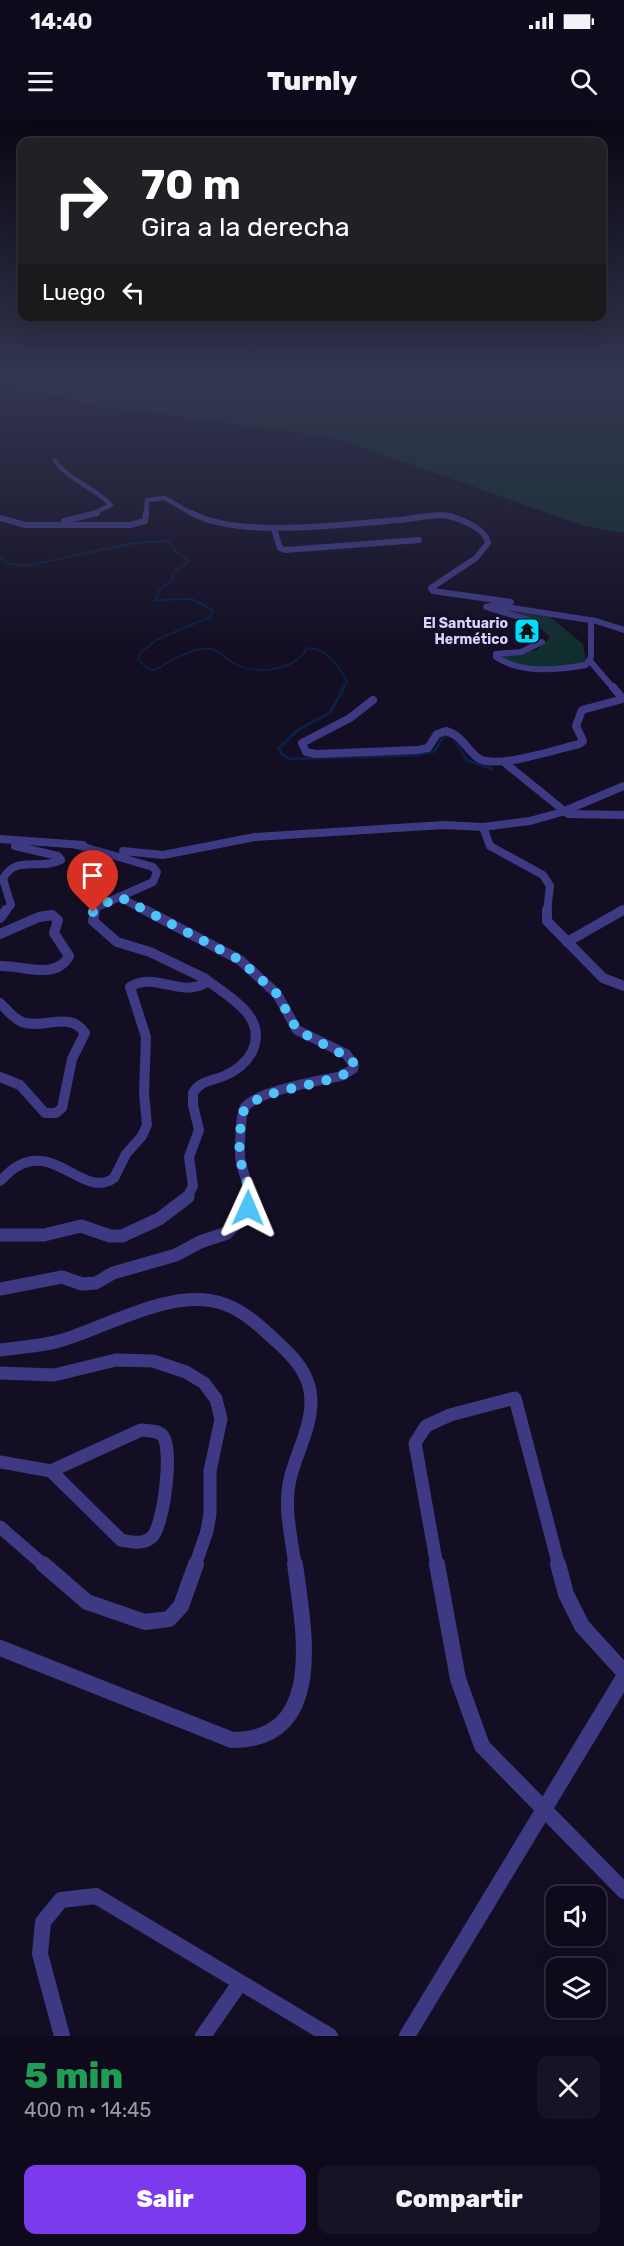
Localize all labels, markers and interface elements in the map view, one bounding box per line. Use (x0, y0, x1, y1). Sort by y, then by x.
text: 14:40 (30, 8, 92, 35)
icon: menu (24, 65, 57, 98)
text: Turnly (267, 65, 357, 97)
icon: search (567, 65, 600, 98)
text: 70 m (141, 160, 241, 210)
icon: right (42, 162, 120, 240)
text: Gira a la derecha (141, 211, 350, 243)
icon: left (117, 276, 150, 309)
text: Luego (42, 279, 105, 306)
place label: El Santuario Hermético (423, 615, 508, 648)
temple icon: El Santuario Hermético (512, 616, 542, 646)
pin (67, 850, 118, 912)
icon: arrive (76, 859, 109, 892)
position arrow (216, 1176, 280, 1240)
map controls (546, 1886, 606, 2018)
button: sound (546, 1886, 606, 1946)
button: layers (546, 1958, 606, 2018)
text: 5 min (24, 2054, 123, 2097)
button: close (537, 2056, 600, 2119)
text: 400 m · 14:45 (24, 2098, 151, 2122)
button: Salir (24, 2165, 306, 2234)
button: Compartir (318, 2165, 600, 2234)

